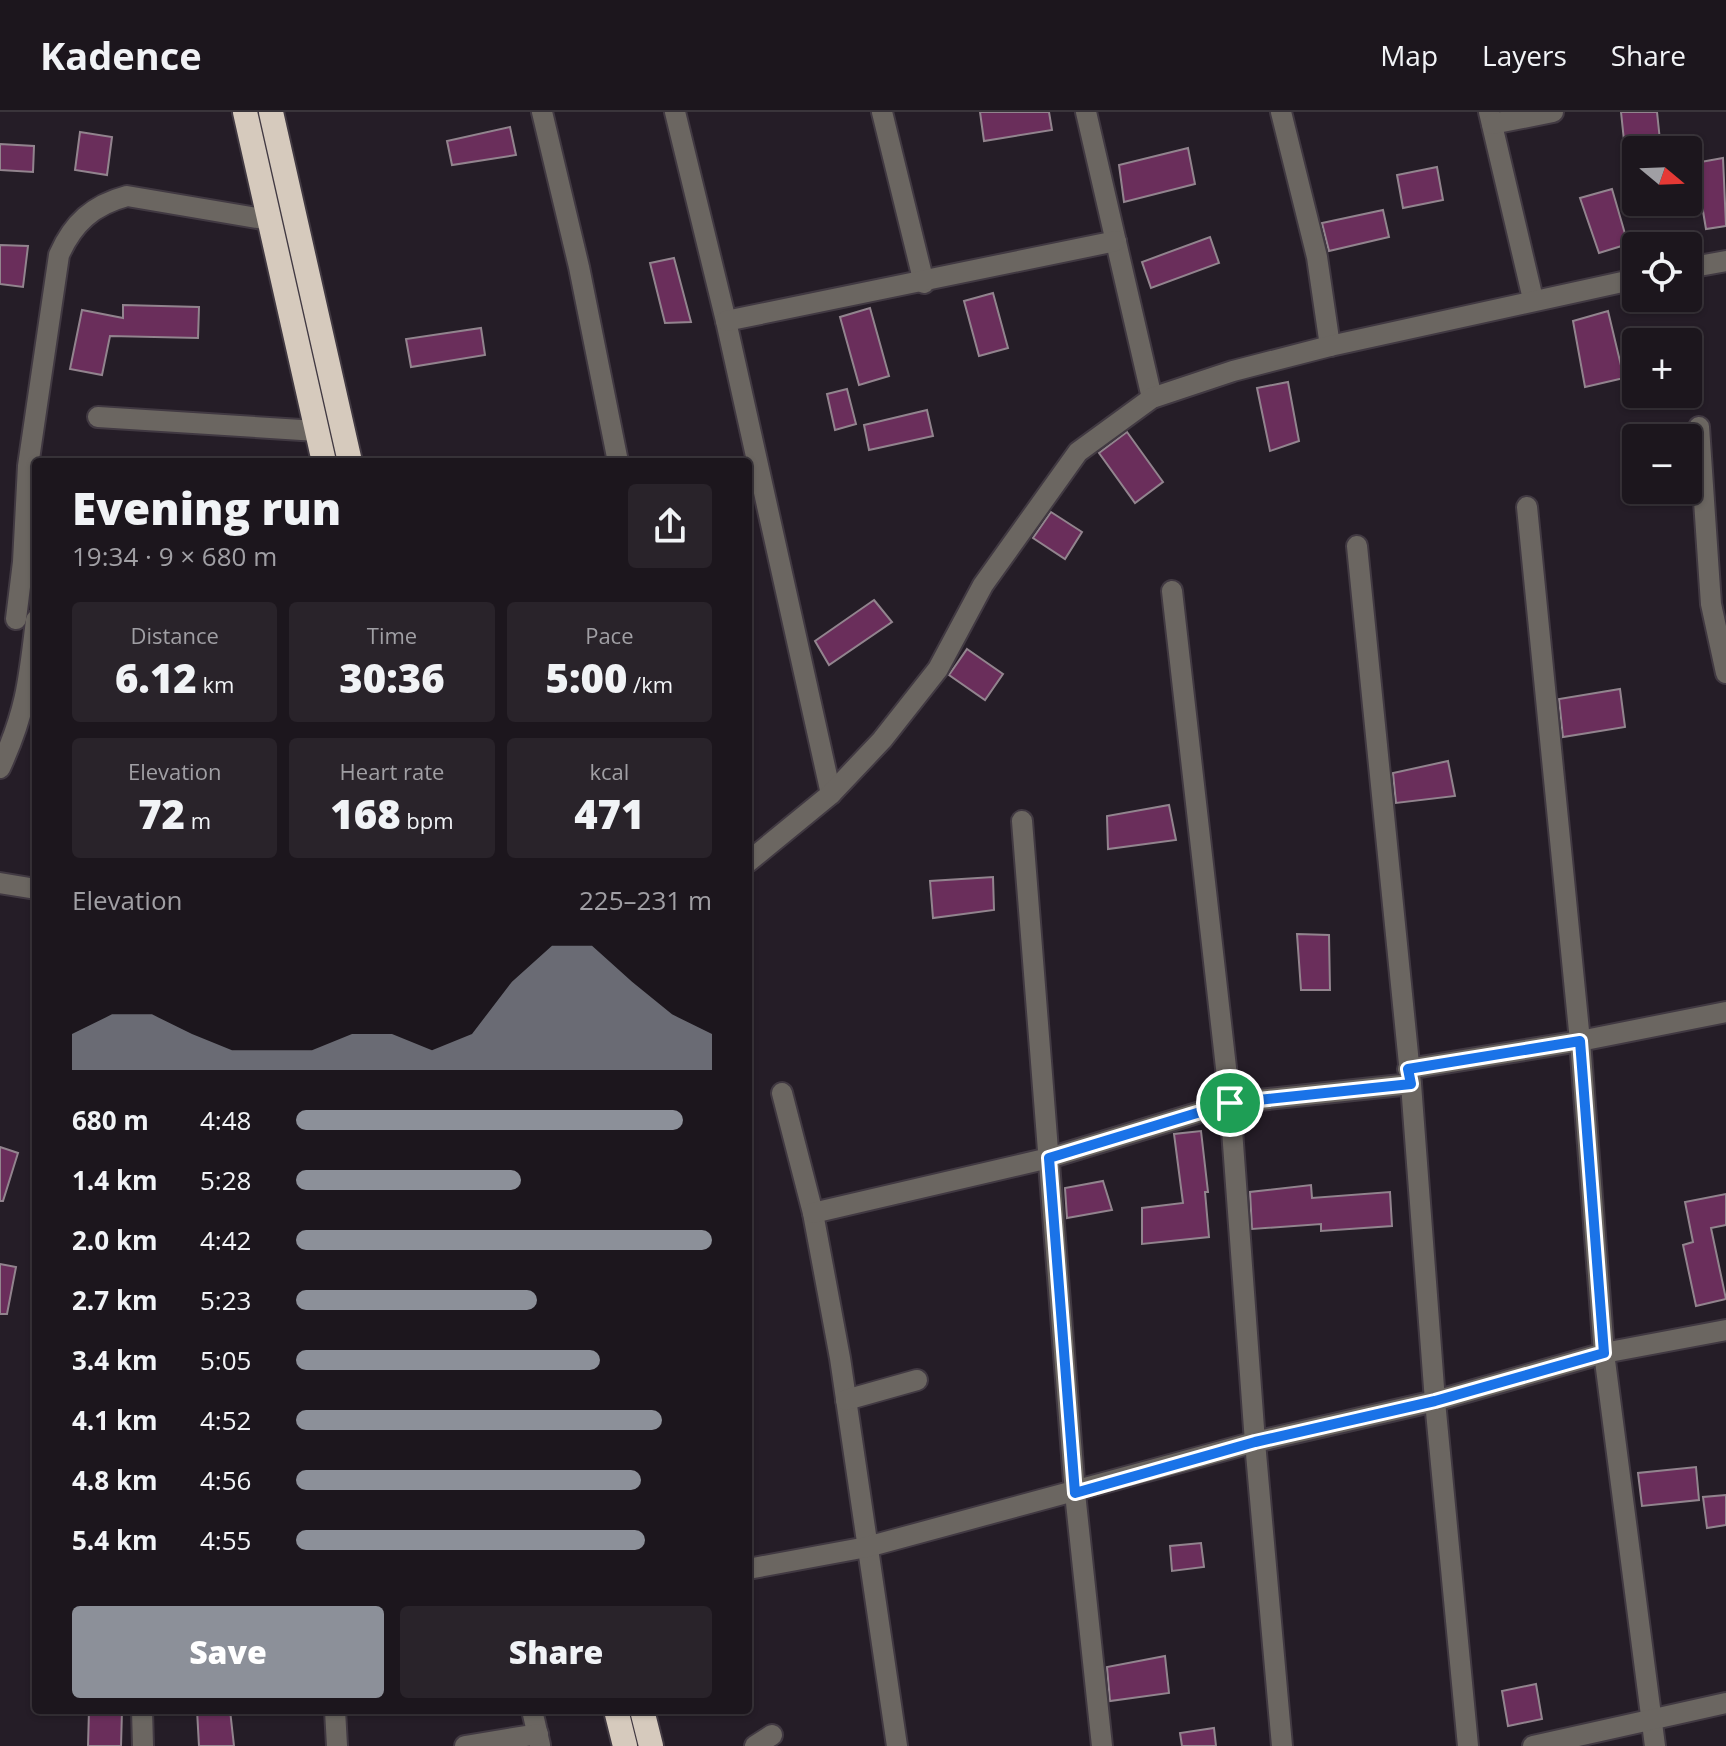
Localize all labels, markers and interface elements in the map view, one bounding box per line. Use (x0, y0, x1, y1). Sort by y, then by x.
text: Kadence (40, 29, 202, 81)
text: Map (1380, 36, 1438, 74)
text: Layers (1482, 36, 1567, 74)
text: Share (1611, 36, 1686, 74)
north arrow (1622, 136, 1702, 216)
map controls (1622, 136, 1702, 504)
button: locate (1622, 232, 1702, 312)
button: + (1622, 328, 1702, 408)
button: − (1622, 424, 1702, 504)
text: Evening run (72, 478, 341, 538)
button: share (628, 484, 712, 568)
text: 19:34 · 9 × 680 m (72, 538, 277, 574)
text: Distance (130, 620, 219, 650)
text: Time (367, 620, 417, 650)
text: Pace (585, 620, 634, 650)
text: 6.12 (115, 650, 197, 705)
text: 30:36 (339, 650, 445, 705)
text: 5:00 (546, 650, 627, 705)
text: km (197, 669, 234, 699)
text: /km (627, 669, 673, 699)
text: Elevation (128, 756, 221, 786)
text: Heart rate (340, 756, 444, 786)
text: kcal (589, 756, 629, 786)
text: 72 (138, 786, 185, 841)
text: 168 (330, 786, 401, 841)
text: 471 (574, 786, 644, 841)
text: m (185, 805, 211, 835)
text: bpm (401, 805, 454, 835)
text: Elevation (72, 882, 182, 918)
text: 225–231 m (579, 882, 712, 918)
pin (1196, 1069, 1264, 1137)
icon: arrive (1208, 1081, 1252, 1125)
text: 680 m (72, 1102, 149, 1138)
text: 4:48 (200, 1102, 251, 1138)
text: 1.4 km (72, 1162, 158, 1198)
text: 5:28 (200, 1162, 251, 1198)
text: 2.0 km (72, 1222, 158, 1258)
text: 4:42 (200, 1222, 251, 1258)
text: 2.7 km (72, 1282, 158, 1318)
text: 5:23 (200, 1282, 251, 1318)
text: 3.4 km (72, 1342, 158, 1378)
text: 5:05 (200, 1342, 251, 1378)
text: 4.1 km (72, 1402, 158, 1438)
text: 4:52 (200, 1402, 251, 1438)
text: 4.8 km (72, 1462, 158, 1498)
text: 4:56 (200, 1462, 251, 1498)
text: 5.4 km (72, 1522, 158, 1558)
text: 4:55 (200, 1522, 251, 1558)
button: Save (72, 1606, 384, 1698)
button: Share (400, 1606, 712, 1698)

